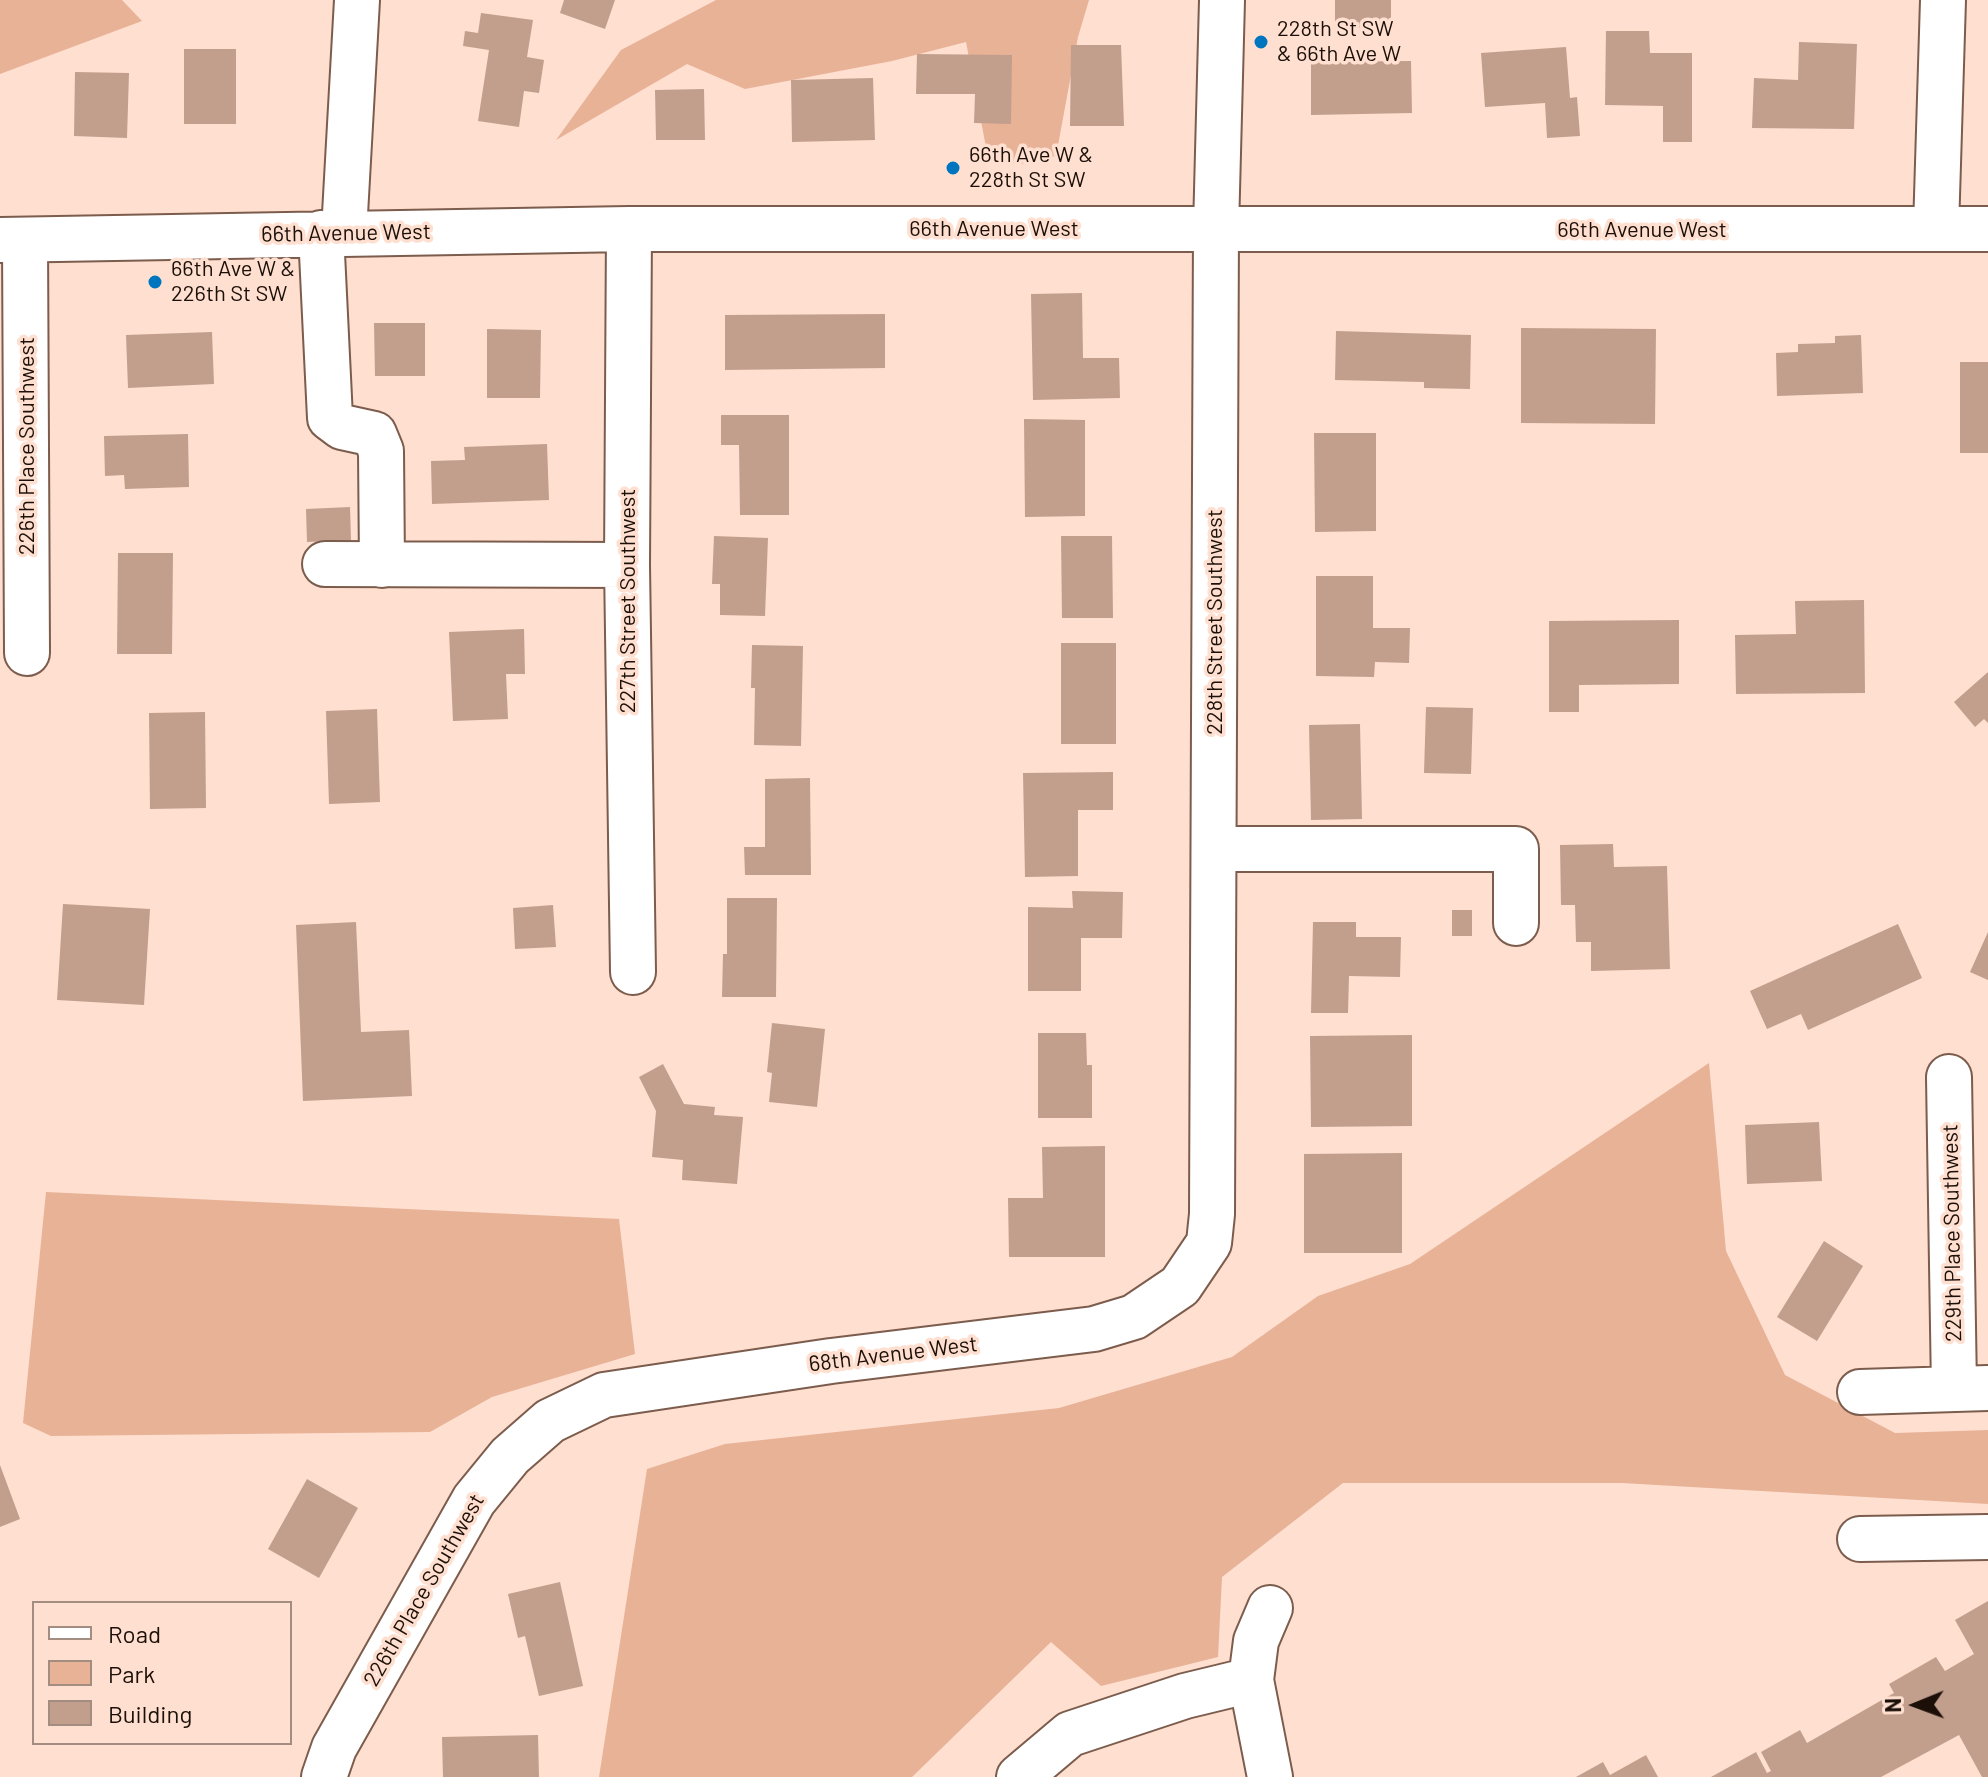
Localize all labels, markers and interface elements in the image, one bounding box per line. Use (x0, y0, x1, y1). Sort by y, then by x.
place label: 228th St SW & 66th Ave W (1277, 16, 1401, 68)
marker: 228th St SW & 66th Ave W (1252, 33, 1270, 51)
place label: 66th Ave W & 228th St SW (969, 142, 1093, 194)
marker: 66th Ave W & 228th St SW (944, 159, 962, 177)
street label: 66th Avenue West (909, 216, 1079, 242)
street label: 66th Avenue West (1557, 217, 1727, 243)
street label: 66th Avenue West (261, 218, 431, 248)
place label: 66th Ave W & 226th St SW (171, 256, 295, 308)
marker: 66th Ave W & 226th St SW (146, 273, 164, 291)
street label: 226th Place Southwest (14, 337, 40, 555)
street label: 227th Street Southwest (615, 489, 641, 713)
street label: 228th Street Southwest (1202, 509, 1228, 735)
street label: 229th Place Southwest (1937, 1124, 1967, 1342)
street label: 68th Avenue West (807, 1331, 979, 1377)
street label: 226th Place Southwest (358, 1489, 490, 1691)
legend (32, 1601, 292, 1745)
text: Road (108, 1619, 161, 1648)
text: Park (108, 1659, 155, 1688)
north arrow (1876, 1665, 1956, 1745)
text: N (1879, 1698, 1905, 1713)
text: Building (108, 1699, 192, 1728)

